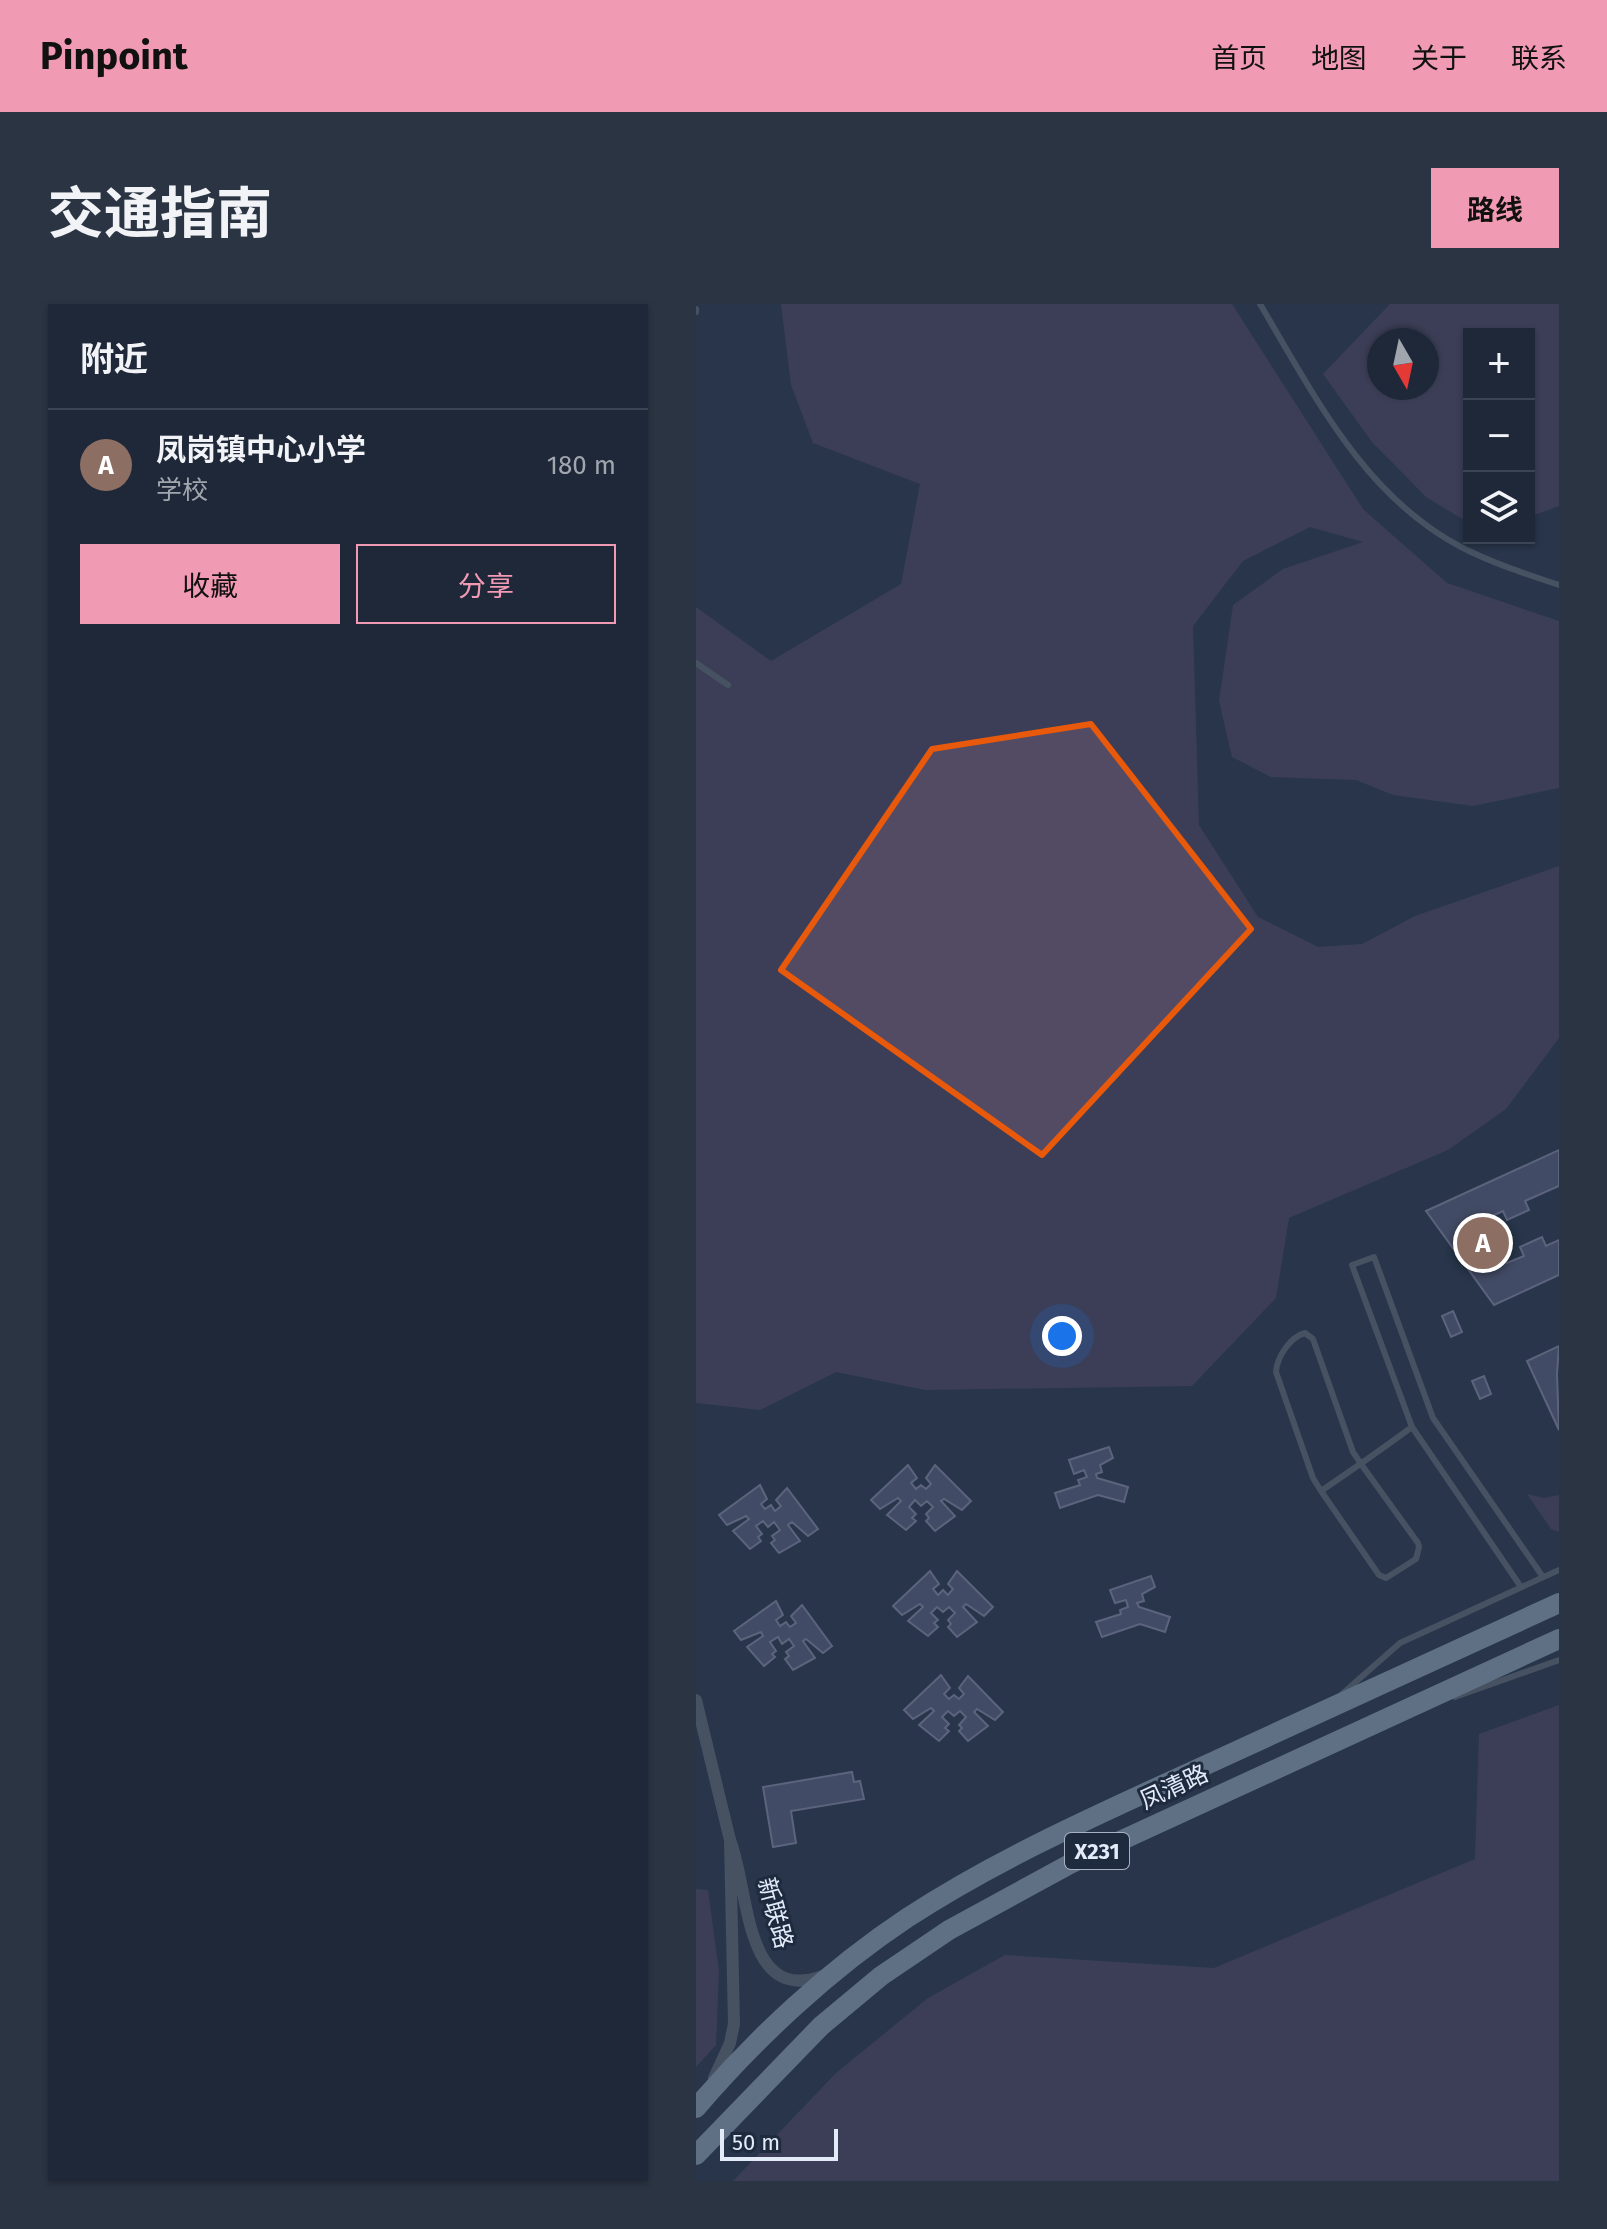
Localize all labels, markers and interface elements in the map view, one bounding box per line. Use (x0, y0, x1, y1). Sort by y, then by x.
text: Pinpoint (40, 33, 188, 79)
text: 首页 (1211, 42, 1267, 75)
text: 地图 (1311, 42, 1367, 75)
text: 关于 (1411, 42, 1467, 75)
text: 联系 (1511, 42, 1567, 75)
button: 路线 (1431, 168, 1559, 248)
text: 交通指南 (48, 181, 272, 248)
north arrow (1367, 328, 1439, 400)
map controls (1463, 328, 1535, 544)
button: + (1463, 328, 1535, 400)
text: 附近 (80, 339, 148, 380)
button: − (1463, 400, 1535, 472)
text: 凤岗镇中心小学 (156, 432, 366, 468)
text: A (98, 450, 114, 481)
text: 180 m (547, 450, 616, 481)
button: layers (1463, 472, 1535, 544)
text: 学校 (156, 475, 208, 506)
button: 收藏 (80, 544, 340, 624)
button: 分享 (356, 544, 616, 624)
pin: A (1457, 1213, 1509, 1273)
your location (1042, 1316, 1082, 1356)
street label: 凤清路 (1135, 1759, 1213, 1815)
road number: X231 (1065, 1833, 1129, 1869)
street label: 新联路 (752, 1875, 798, 1951)
scale bar (720, 2125, 838, 2161)
text: 50 m (732, 2129, 780, 2156)

